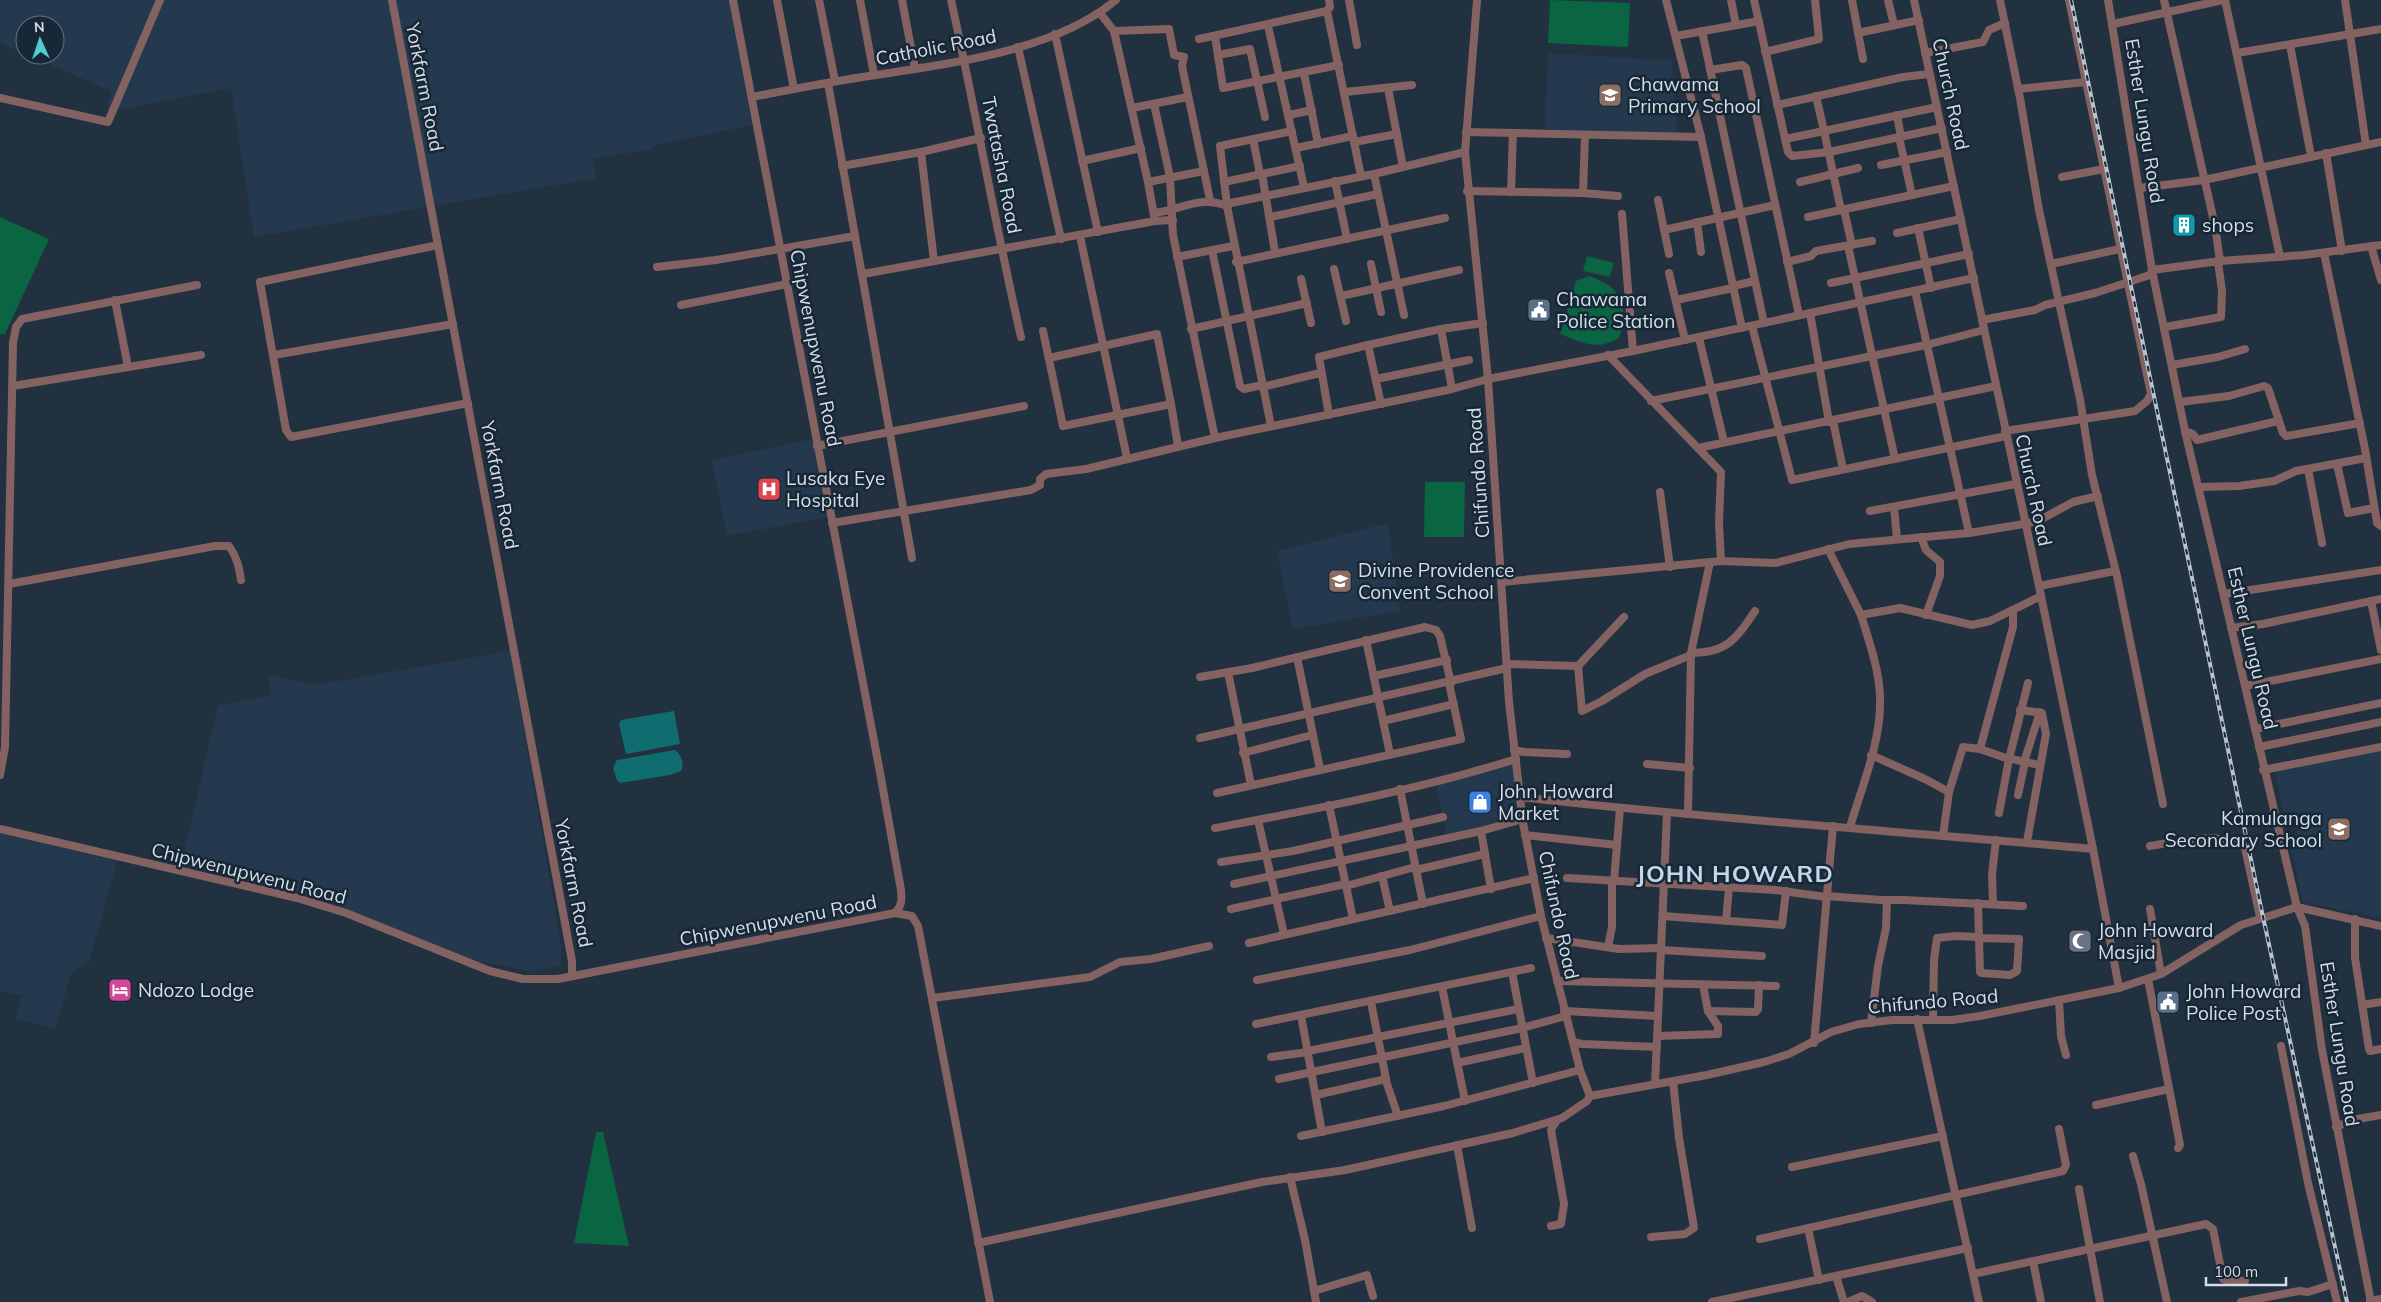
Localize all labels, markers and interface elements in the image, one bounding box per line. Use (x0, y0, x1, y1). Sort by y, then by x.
north arrow (15, 15, 65, 65)
text: N (34, 18, 45, 36)
street label: Yorkfarm Road (401, 20, 449, 153)
street label: Catholic Road (873, 24, 999, 70)
street label: Church Road (1927, 36, 1975, 152)
street label: Esther Lungu Road (2120, 37, 2170, 205)
place label: Chawama Primary School (1628, 72, 1761, 118)
school or university icon: Chawama Primary School (1597, 82, 1623, 108)
street label: Twatasha Road (977, 94, 1027, 236)
building icon: shops (2171, 212, 2197, 238)
place label: shops (2202, 213, 2254, 237)
street label: Chipwenupwenu Road (785, 247, 847, 449)
place label: Chawama Police Station (1556, 287, 1675, 333)
public building icon: Chawama Police Station (1526, 297, 1552, 323)
street label: Chifundo Road (1461, 407, 1495, 539)
street label: Yorkfarm Road (476, 418, 524, 551)
street label: Church Road (2010, 432, 2058, 548)
place label: Lusaka Eye Hospital (786, 466, 885, 512)
hospital icon: Lusaka Eye Hospital (756, 476, 782, 502)
place label: Divine Providence Convent School (1358, 558, 1514, 604)
street label: Esther Lungu Road (2223, 564, 2283, 732)
school or university icon: Divine Providence Convent School (1327, 568, 1353, 594)
place label: John Howard Market (1498, 779, 1614, 825)
shop icon: John Howard Market (1467, 789, 1493, 815)
place label: Kamulanga Secondary School (2165, 806, 2322, 852)
street label: Yorkfarm Road (550, 816, 598, 949)
school or university icon: Kamulanga Secondary School (2326, 816, 2352, 842)
street label: Chipwenupwenu Road (149, 837, 349, 909)
street label: Chifundo Road (1534, 848, 1584, 982)
district label: JOHN HOWARD (1636, 858, 1834, 888)
street label: Chipwenupwenu Road (677, 889, 879, 951)
place label: John Howard Masjid (2098, 918, 2214, 964)
mosque icon: John Howard Masjid (2067, 928, 2093, 954)
street label: Esther Lungu Road (2315, 960, 2365, 1128)
hotel icon: Ndozo Lodge (107, 977, 133, 1003)
place label: Ndozo Lodge (138, 978, 254, 1002)
place label: John Howard Police Post (2186, 979, 2302, 1025)
street label: Chifundo Road (1867, 983, 1999, 1019)
public building icon: John Howard Police Post (2155, 989, 2181, 1015)
scale bar (2206, 1254, 2286, 1286)
text: 100 m (2214, 1262, 2258, 1281)

